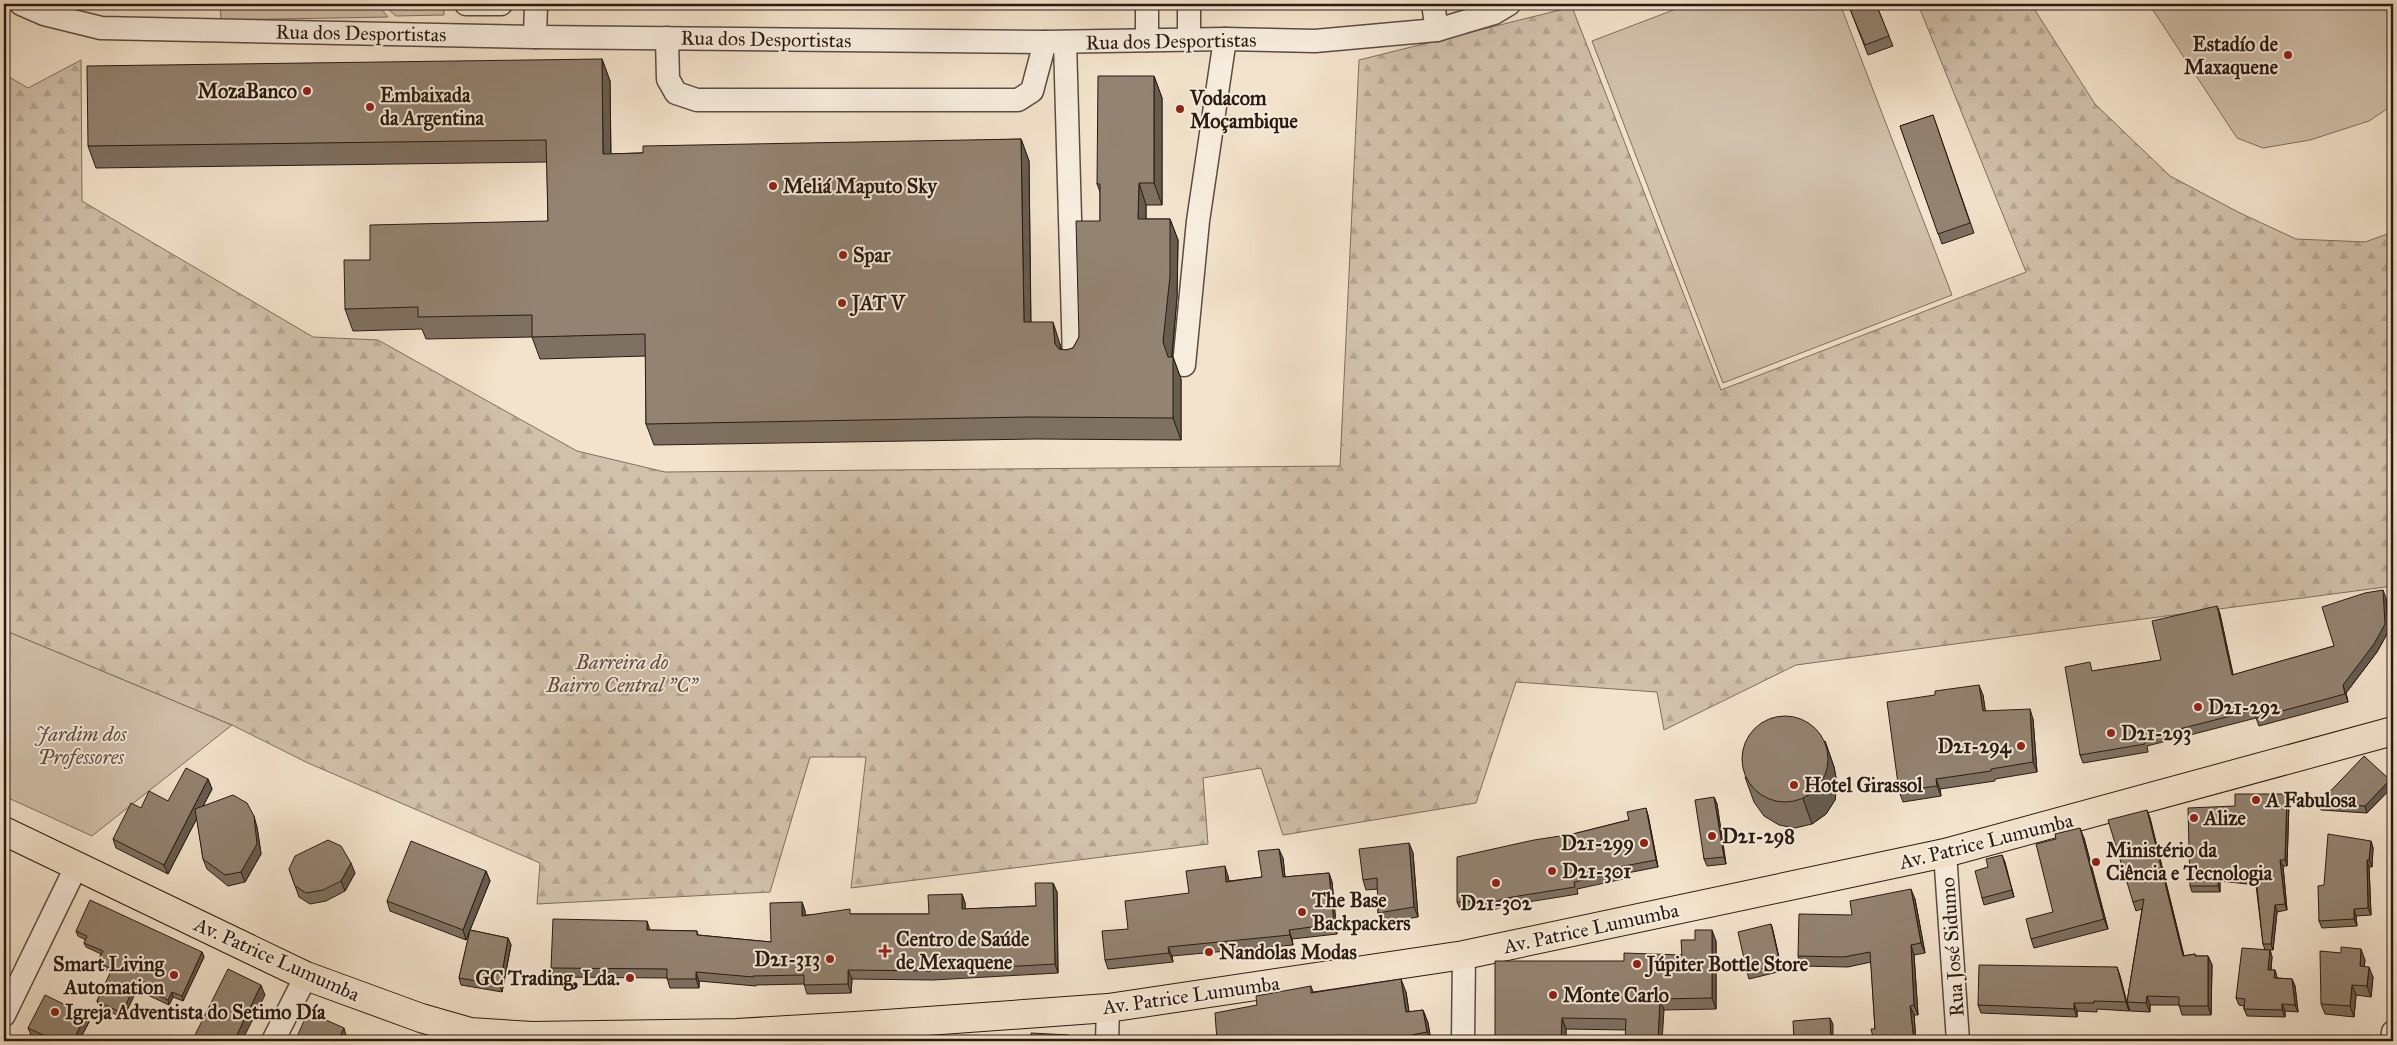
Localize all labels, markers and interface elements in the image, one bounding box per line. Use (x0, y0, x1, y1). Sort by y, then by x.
street label: Rua dos Desportistas (275, 20, 447, 46)
street label: Rua dos Desportistas (680, 26, 852, 52)
street label: Rua dos Desportistas (1085, 28, 1257, 54)
place label: Estadío de Maxaquene (2184, 32, 2279, 80)
marker: Estadío de Maxaquene (2282, 49, 2294, 61)
place label: MozaBanco (198, 79, 297, 103)
place label: Embaixada da Argentina (380, 83, 485, 131)
marker: MozaBanco (301, 85, 313, 97)
place label: Vodacom Moçambique (1189, 86, 1298, 134)
marker: Embaixada da Argentina (364, 101, 376, 113)
marker: Vodacom Moçambique (1174, 103, 1186, 115)
place label: Meliá Maputo Sky (783, 174, 939, 199)
marker: Meliá Maputo Sky (767, 180, 779, 192)
place label: Spar (853, 243, 891, 268)
marker: Spar (837, 249, 849, 261)
place label: JAT V (849, 291, 906, 317)
marker: JAT V (836, 297, 848, 309)
park label: Barreira do Bairro Central "C" (545, 650, 700, 697)
place label: D21-292 (2208, 695, 2281, 720)
marker: D21-292 (2192, 701, 2204, 713)
place label: D21-293 (2121, 721, 2191, 746)
park label: Jardim dos Professores (34, 722, 128, 769)
marker: D21-293 (2105, 727, 2117, 739)
place label: D21-294 (1937, 734, 2012, 759)
marker: D21-294 (2015, 740, 2027, 752)
place label: Hotel Girassol (1804, 773, 1923, 797)
marker: Hotel Girassol (1788, 779, 1800, 791)
place label: A Fabulosa (2264, 788, 2357, 812)
marker: A Fabulosa (2250, 794, 2262, 806)
place label: Alize (2202, 806, 2247, 830)
street label: Av. Patrice Lumumba (1896, 808, 2076, 874)
marker: Alize (2188, 812, 2200, 824)
place label: D21-298 (1722, 824, 1795, 849)
marker: D21-298 (1706, 830, 1718, 842)
place label: D21-299 (1561, 831, 1634, 856)
marker: D21-299 (1638, 837, 1650, 849)
place label: Ministério da Ciência e Tecnologia (2106, 838, 2273, 886)
marker: Ministério da Ciência e Tecnologia (2090, 856, 2102, 868)
place label: D21-301 (1562, 859, 1631, 884)
marker: D21-301 (1546, 865, 1558, 877)
street label: Rua José Sidumo (1935, 876, 1970, 1018)
marker: D21-302 (1490, 877, 1502, 889)
place label: The Base Backpackers (1311, 888, 1411, 936)
place label: D21-302 (1460, 891, 1533, 916)
street label: Av. Patrice Lumumba (1500, 898, 1681, 958)
marker: The Base Backpackers (1296, 906, 1308, 918)
street label: Av. Patrice Lumumba (190, 911, 364, 1006)
place label: Centro de Saúde de Mexaquene (896, 927, 1030, 975)
place label: Nandolas Modas (1219, 940, 1358, 964)
marker: Centro de Saúde de Mexaquene (878, 944, 892, 958)
marker: Nandolas Modas (1203, 946, 1215, 958)
place label: D21-313 (754, 947, 820, 972)
place label: Smart Living Automation (53, 952, 165, 999)
place label: Júpiter Bottle Store (1644, 952, 1809, 978)
marker: D21-313 (824, 953, 836, 965)
marker: Júpiter Bottle Store (1631, 958, 1643, 970)
place label: GC Trading, Lda. (475, 966, 620, 991)
marker: Smart Living Automation (168, 969, 180, 981)
street label: Av. Patrice Lumumba (1100, 971, 1282, 1019)
marker: GC Trading, Lda. (624, 972, 636, 984)
place label: Monte Carlo (1563, 983, 1669, 1007)
marker: Monte Carlo (1547, 989, 1559, 1001)
place label: Igreja Adventista do Setimo Día (65, 1000, 326, 1025)
marker: Igreja Adventista do Setimo Día (49, 1006, 61, 1018)

